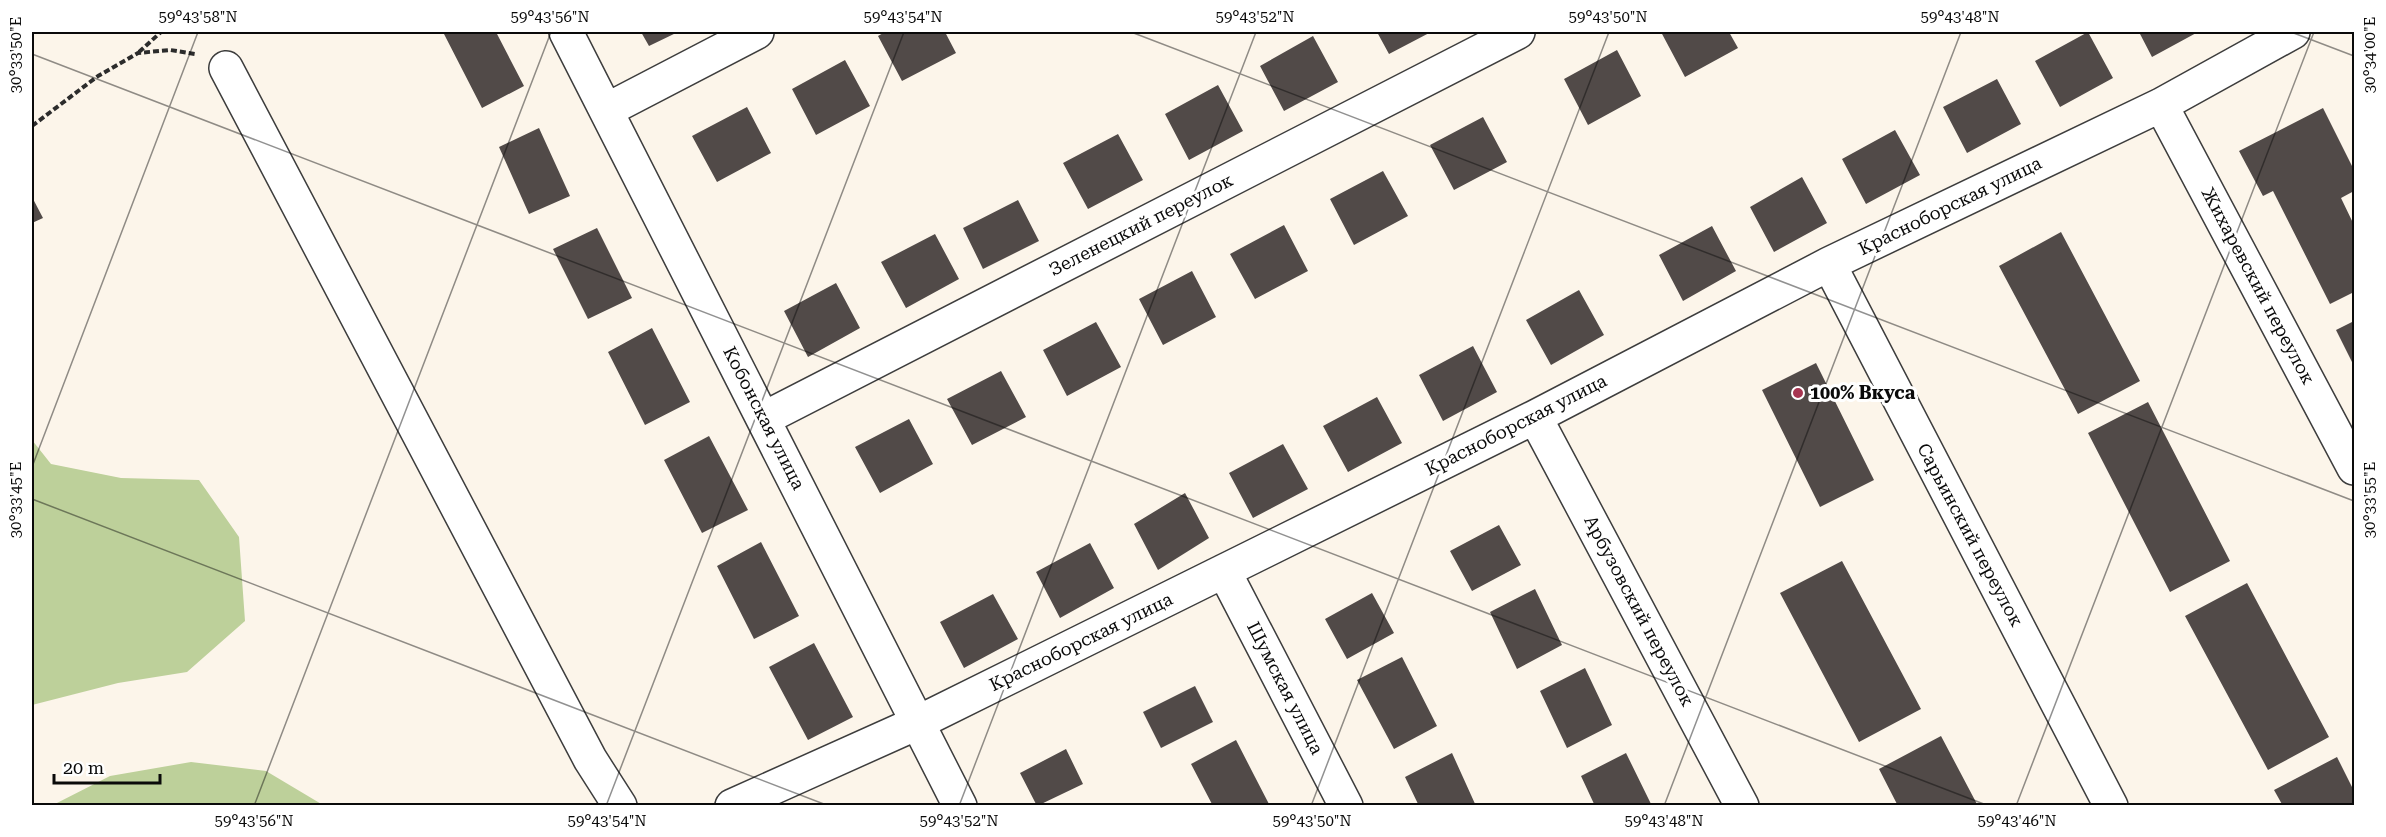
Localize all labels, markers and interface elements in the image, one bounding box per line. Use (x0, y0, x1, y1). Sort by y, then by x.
text: 59°43'58"N (158, 8, 238, 26)
text: 59°43'56"N (510, 8, 590, 26)
text: 59°43'54"N (863, 8, 943, 26)
text: 59°43'52"N (1215, 8, 1295, 26)
text: 59°43'50"N (1568, 8, 1648, 26)
text: 59°43'48"N (1920, 8, 2000, 26)
text: 30°33'50"E (7, 17, 25, 93)
text: 30°34'00"E (2361, 17, 2379, 93)
street label: Красноборская улица (1855, 152, 2045, 259)
street label: Зеленецкий переулок (1045, 169, 1236, 280)
street label: Жихаревский переулок (2198, 184, 2319, 388)
street label: Кобонская улица (719, 343, 810, 493)
street label: Красноборская улица (1421, 369, 1610, 480)
place label: 100% Вкуса (1810, 382, 1916, 403)
marker: 100% Вкуса (1791, 386, 1805, 400)
street label: Сарьинский переулок (1913, 439, 2028, 630)
text: 30°33'45"E (7, 462, 25, 538)
text: 30°33'55"E (2361, 462, 2379, 538)
street label: Арбузовский переулок (1580, 512, 1699, 710)
street label: Красноборская улица (986, 588, 1176, 695)
street label: Шумская улица (1243, 618, 1328, 758)
scale bar (54, 747, 160, 785)
text: 20 m (63, 757, 104, 778)
text: 59°43'56"N (214, 812, 294, 830)
text: 59°43'54"N (567, 812, 647, 830)
text: 59°43'52"N (919, 812, 999, 830)
text: 59°43'50"N (1272, 812, 1352, 830)
text: 59°43'48"N (1624, 812, 1704, 830)
text: 59°43'46"N (1977, 812, 2057, 830)

